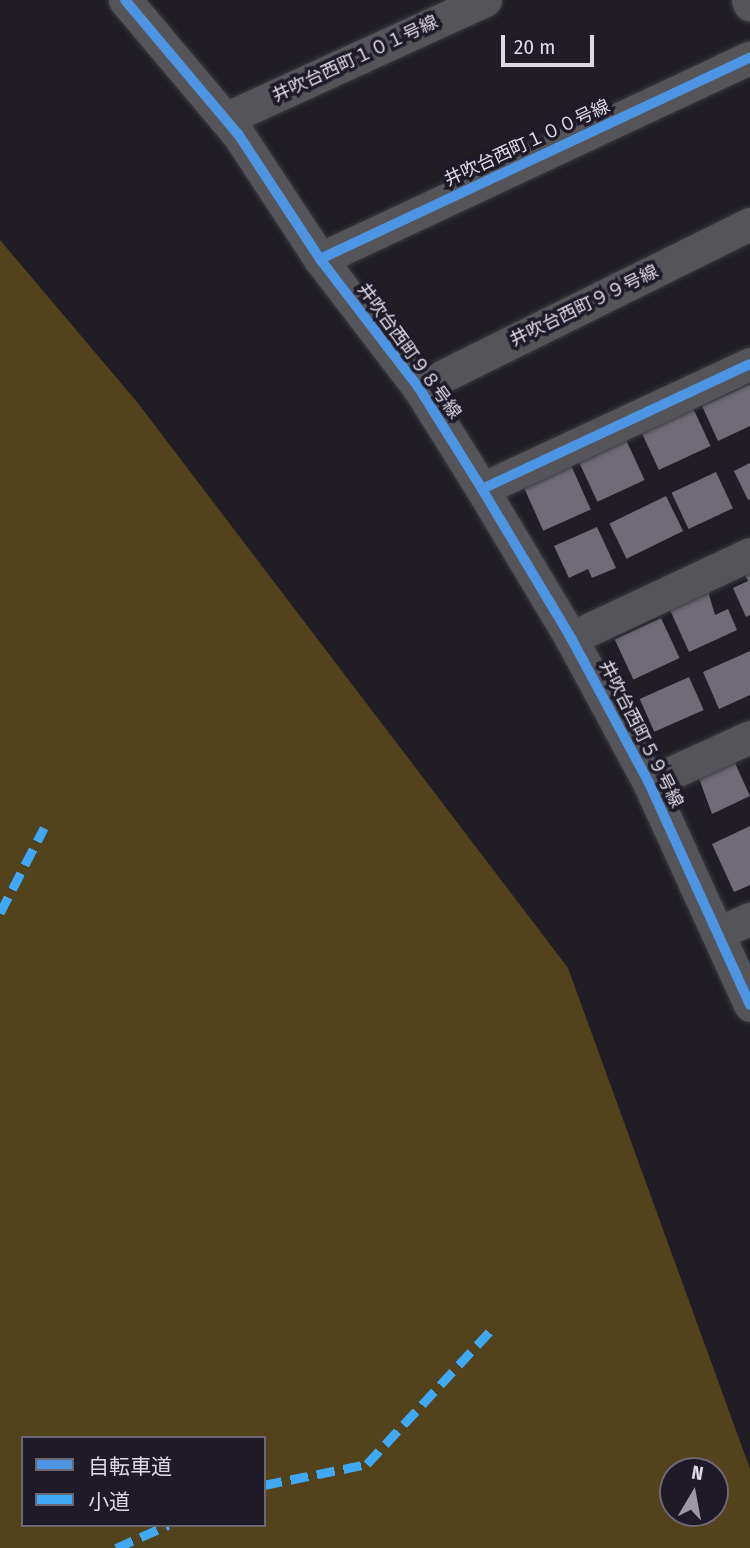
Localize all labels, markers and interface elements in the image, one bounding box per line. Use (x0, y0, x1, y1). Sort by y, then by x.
street label: 井吹台西町１０１号線 (269, 11, 441, 107)
scale bar (505, 21, 598, 65)
text: 20 m (514, 34, 555, 60)
street label: 井吹台西町１００号線 (441, 95, 613, 191)
street label: 井吹台西町９９号線 (506, 261, 662, 351)
street label: 井吹台西町９８号線 (353, 279, 465, 423)
street label: 井吹台西町５９号線 (595, 657, 687, 811)
legend (21, 1436, 266, 1527)
text: 自転車道 (88, 1454, 172, 1480)
north arrow (659, 1457, 729, 1527)
text: N (690, 1460, 705, 1485)
text: 小道 (88, 1489, 130, 1515)

